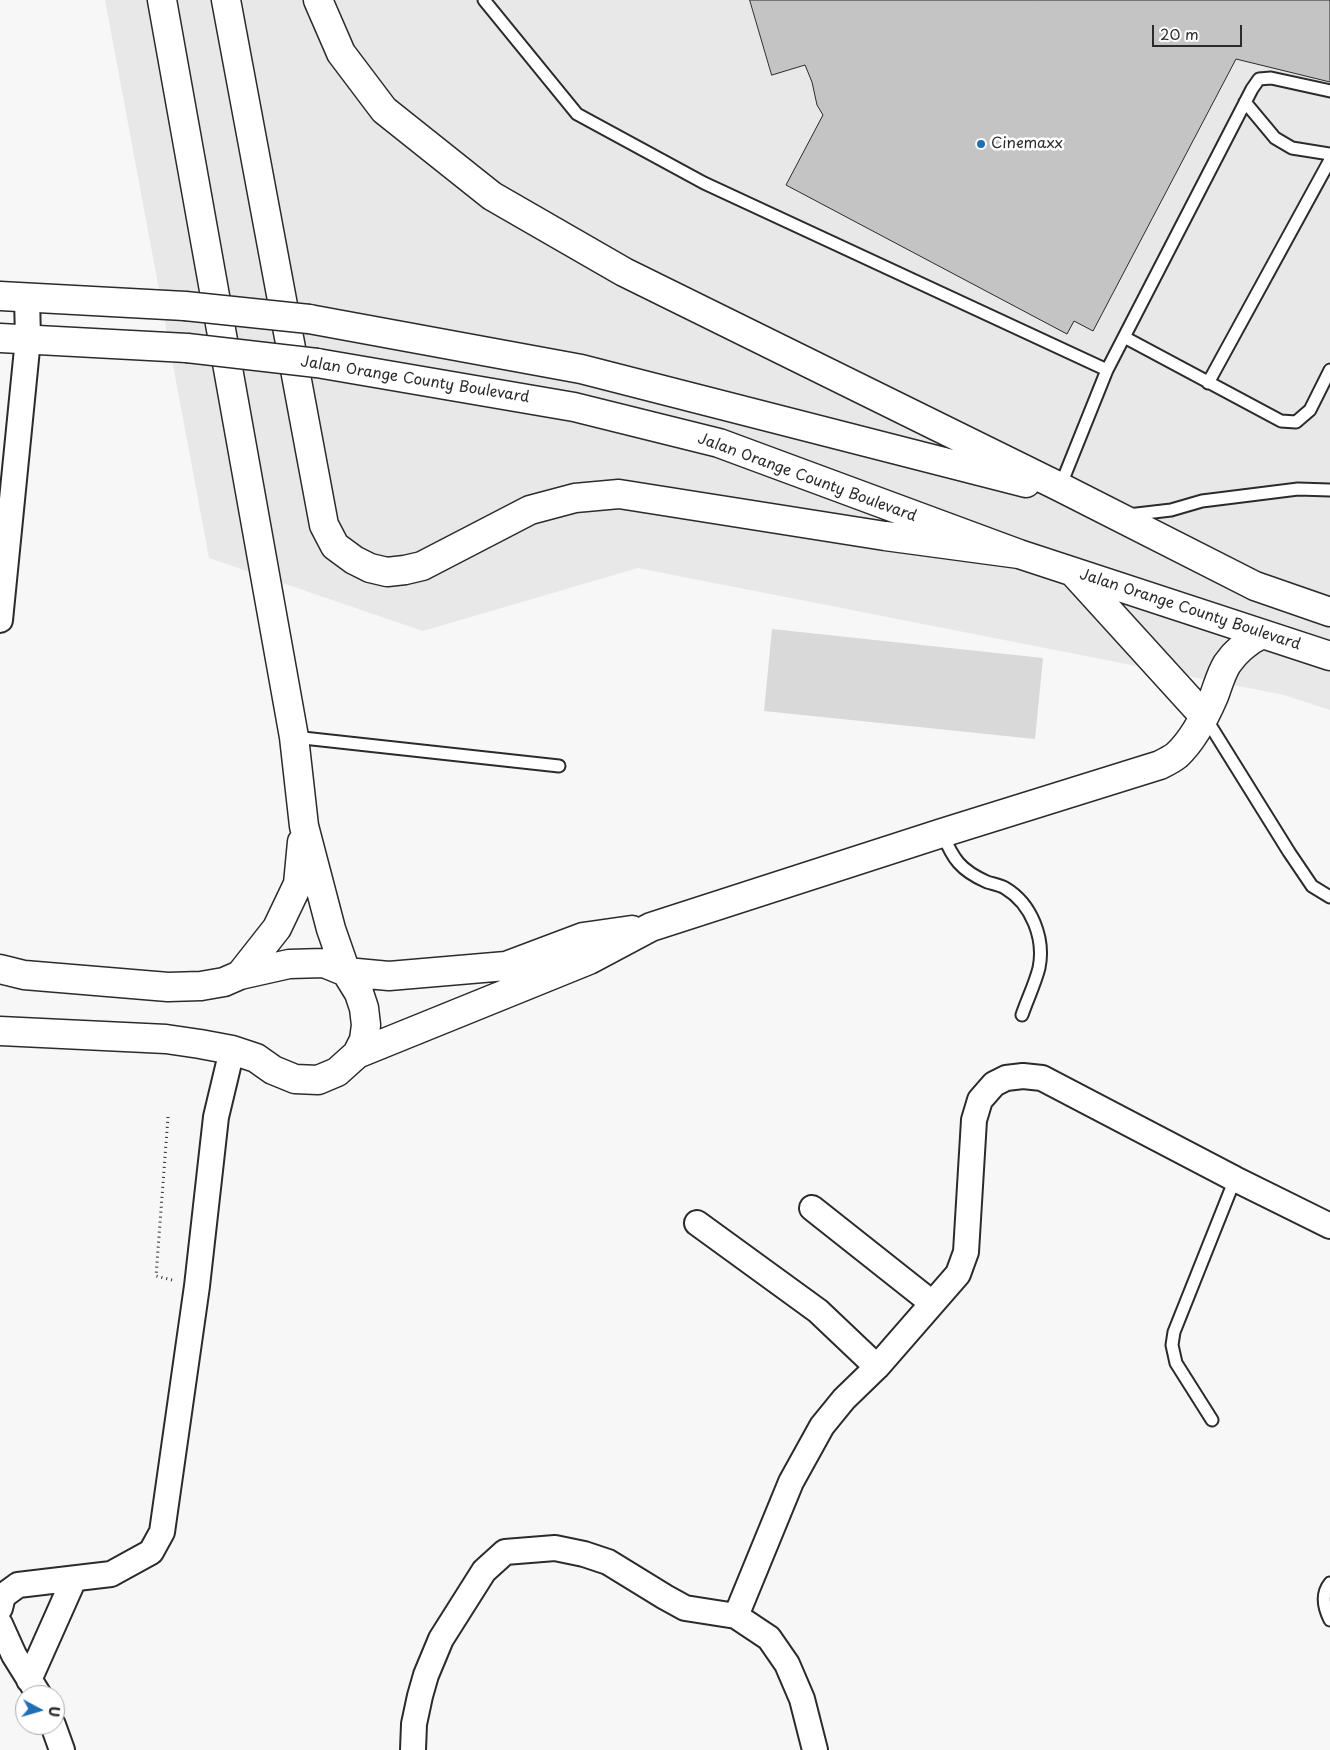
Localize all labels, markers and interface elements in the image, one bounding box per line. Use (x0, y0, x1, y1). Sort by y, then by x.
scale bar (1155, 15, 1245, 47)
text: 20 m (1160, 22, 1199, 45)
place label: Cinemaxx (991, 135, 1063, 153)
marker: Cinemaxx (975, 138, 987, 150)
street label: Jalan Orange County Boulevard (299, 353, 531, 407)
street label: Jalan Orange County Boulevard (695, 430, 919, 526)
street label: Jalan Orange County Boulevard (1077, 566, 1303, 654)
north arrow (15, 1685, 65, 1735)
text: U (43, 1705, 65, 1718)

